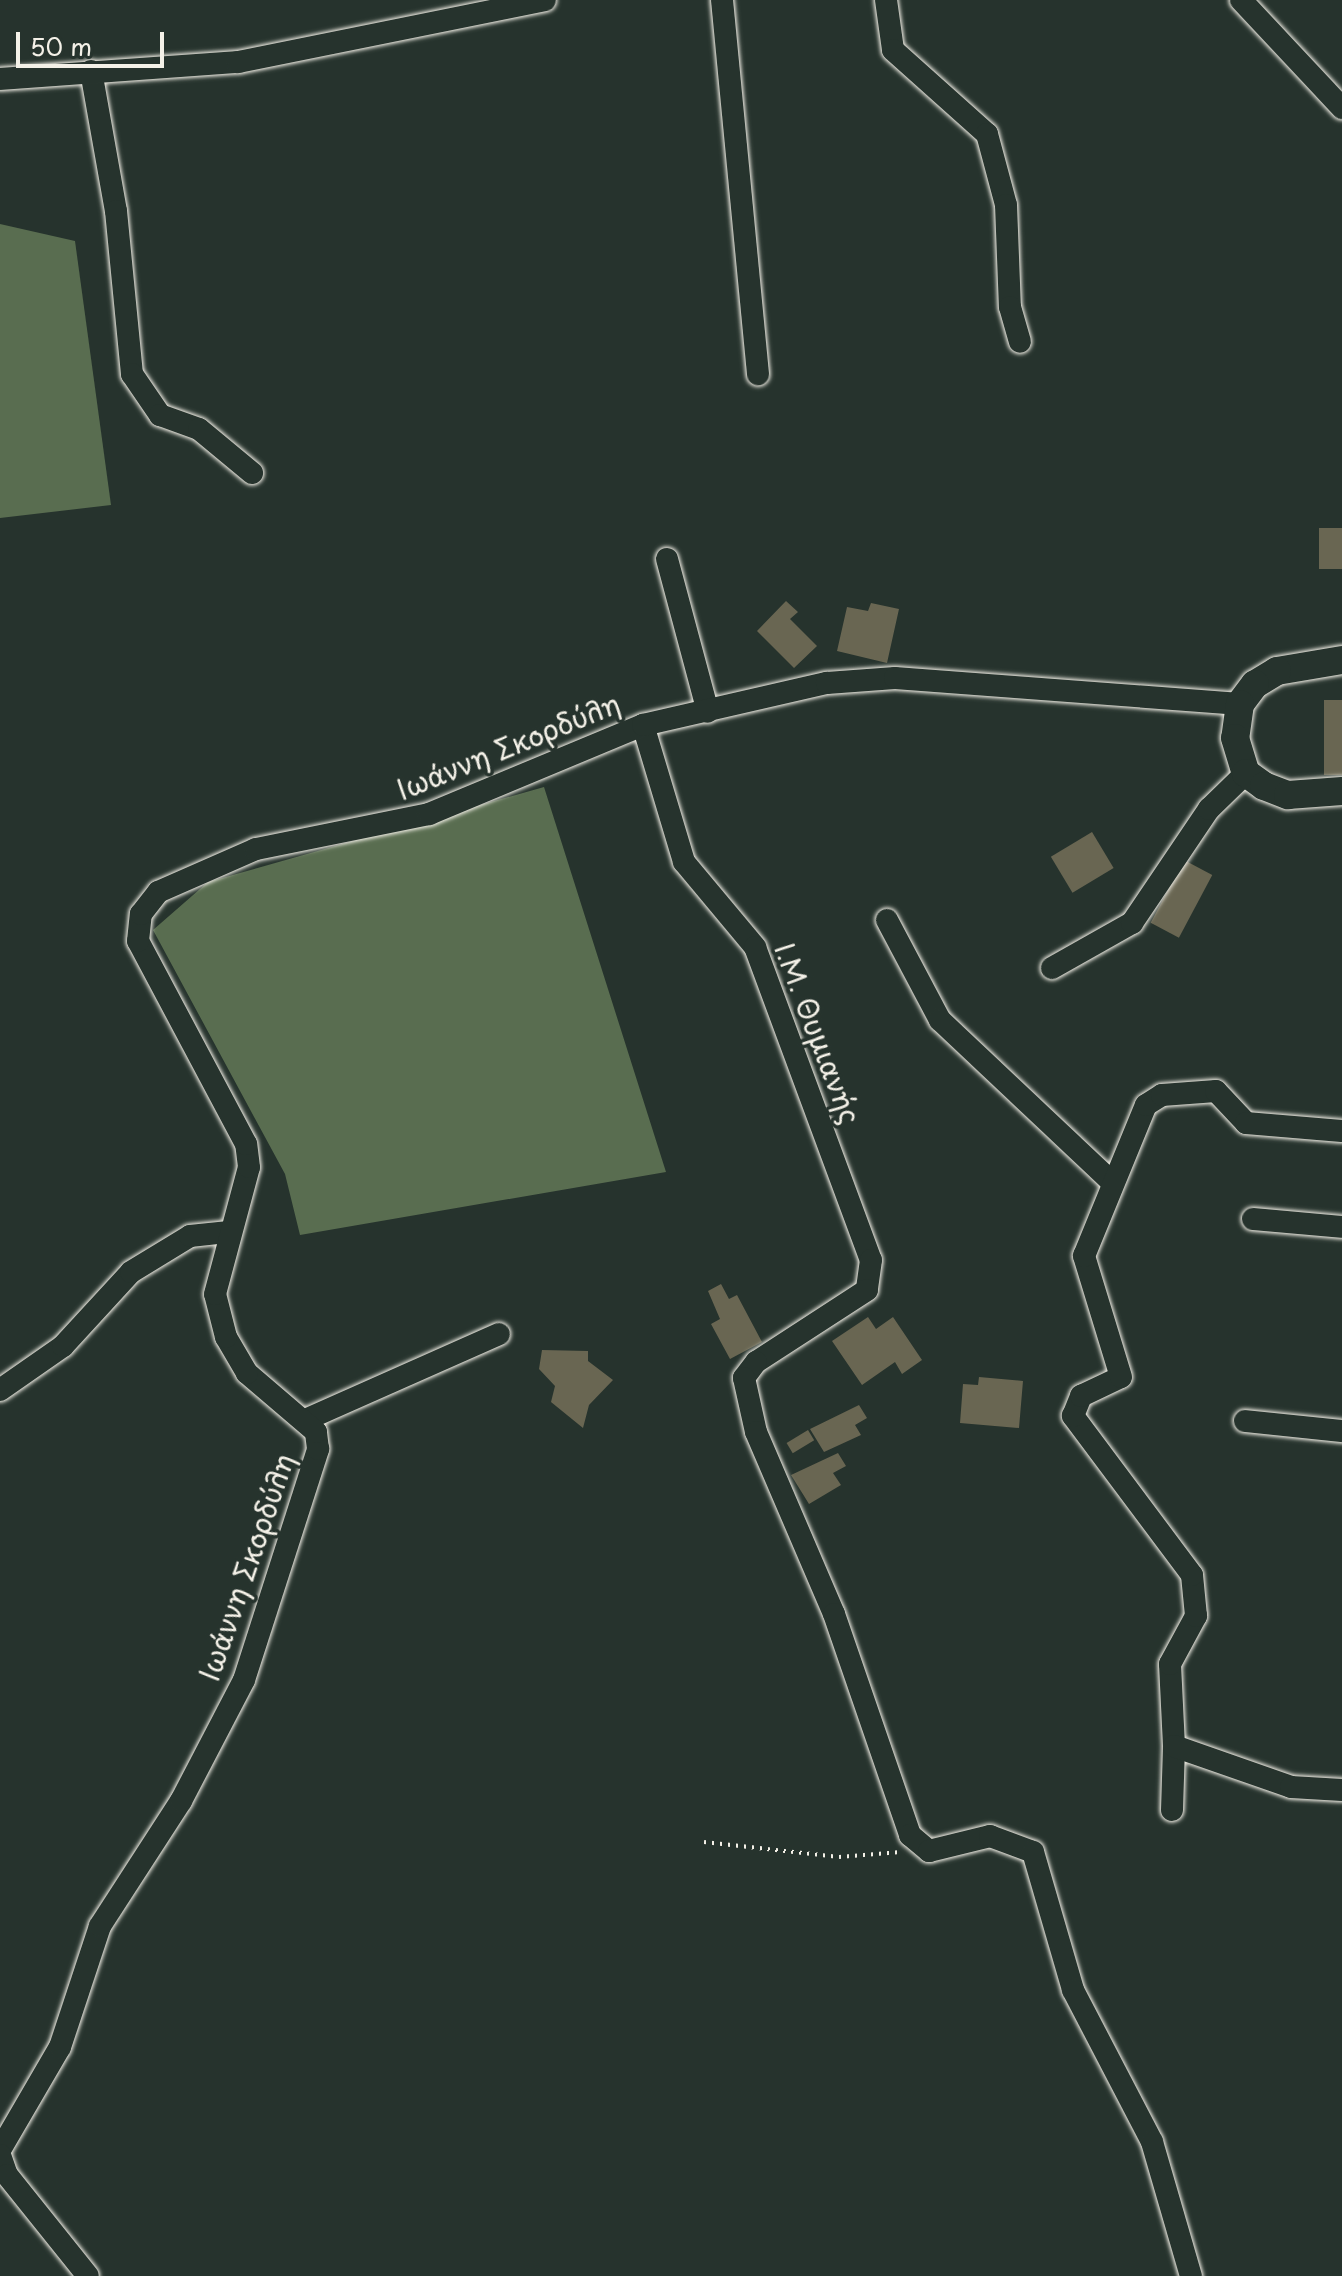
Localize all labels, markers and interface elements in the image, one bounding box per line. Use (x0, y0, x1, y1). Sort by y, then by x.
scale bar (20, 16, 168, 66)
text: 50 m (30, 28, 92, 64)
street label: Ιωάννη Σκορδύλη (391, 686, 625, 806)
street label: Ι.Μ. Θυμιανής (768, 938, 868, 1128)
street label: Ιωάννη Σκορδύλη (191, 1448, 301, 1686)

